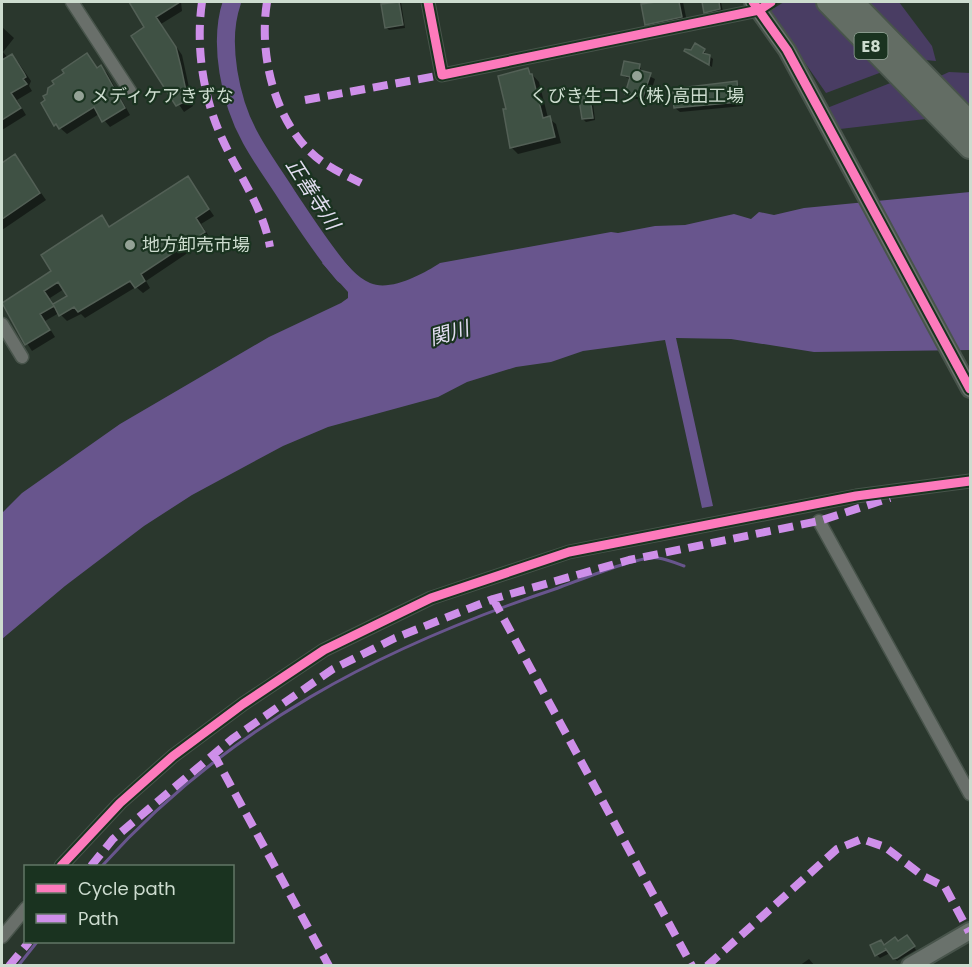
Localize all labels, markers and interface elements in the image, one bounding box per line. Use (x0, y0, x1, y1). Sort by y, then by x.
road number: E8 (854, 33, 888, 59)
marker: くびき生コン(株)高田工場 (630, 69, 644, 83)
place label: メディケアきずな (91, 83, 234, 108)
place label: くびき生コン(株)高田工場 (530, 83, 744, 108)
marker: メディケアきずな (72, 89, 86, 103)
water label: 正善寺川 (279, 153, 348, 237)
place label: 地方卸売市場 (142, 232, 250, 257)
marker: 地方卸売市場 (123, 238, 137, 252)
water label: 関川 (426, 313, 474, 352)
legend (24, 865, 234, 943)
text: Cycle path (78, 876, 176, 901)
text: Path (78, 906, 119, 931)

